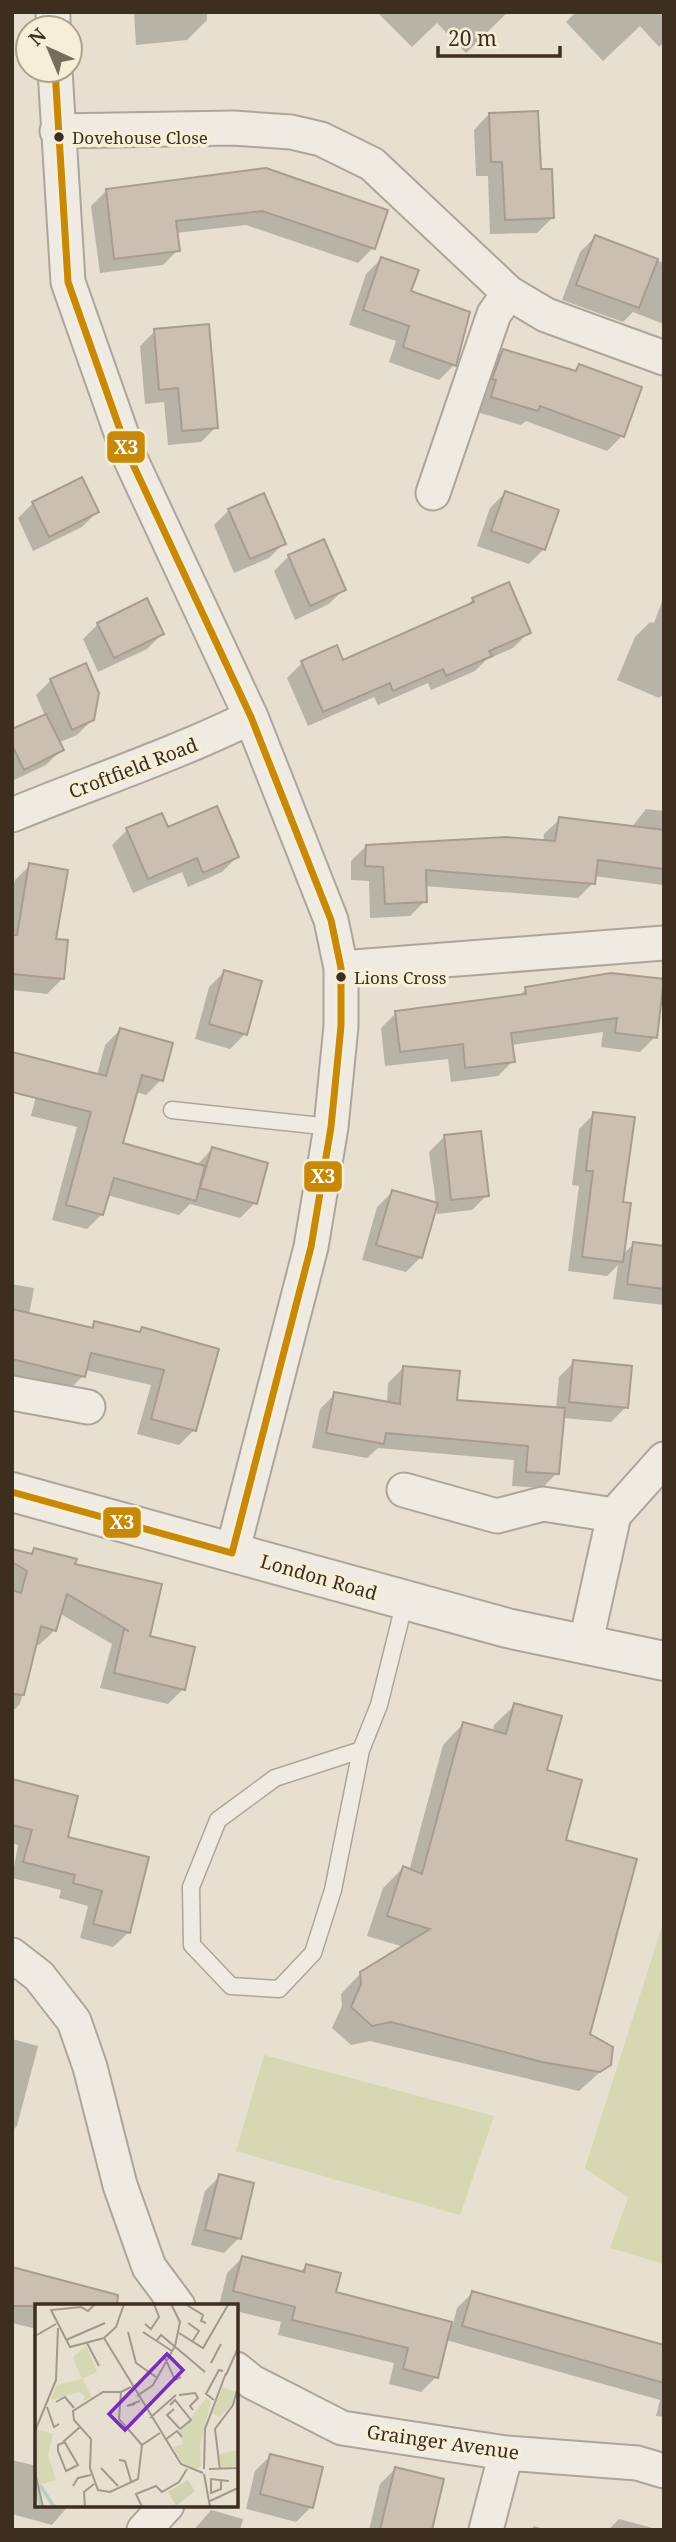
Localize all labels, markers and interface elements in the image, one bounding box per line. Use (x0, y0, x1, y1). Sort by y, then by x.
north arrow (14, 14, 84, 84)
scale bar (438, 14, 560, 58)
text: N (23, 22, 52, 51)
text: 20 m (448, 24, 497, 52)
place label: Dovehouse Close (72, 126, 208, 149)
marker: Dovehouse Close (52, 130, 66, 144)
line badge: X3 (106, 430, 146, 464)
text: X3 (114, 434, 138, 460)
street label: Croftfield Road (65, 731, 202, 805)
place label: Lions Cross (354, 966, 446, 989)
marker: Lions Cross (334, 970, 348, 984)
line badge: X3 (303, 1160, 343, 1193)
text: X3 (311, 1163, 335, 1189)
line badge: X3 (102, 1506, 142, 1539)
text: X3 (110, 1509, 134, 1535)
street label: London Road (257, 1548, 381, 1606)
inset map (35, 2304, 238, 2507)
street label: Grainger Avenue (365, 2418, 521, 2466)

